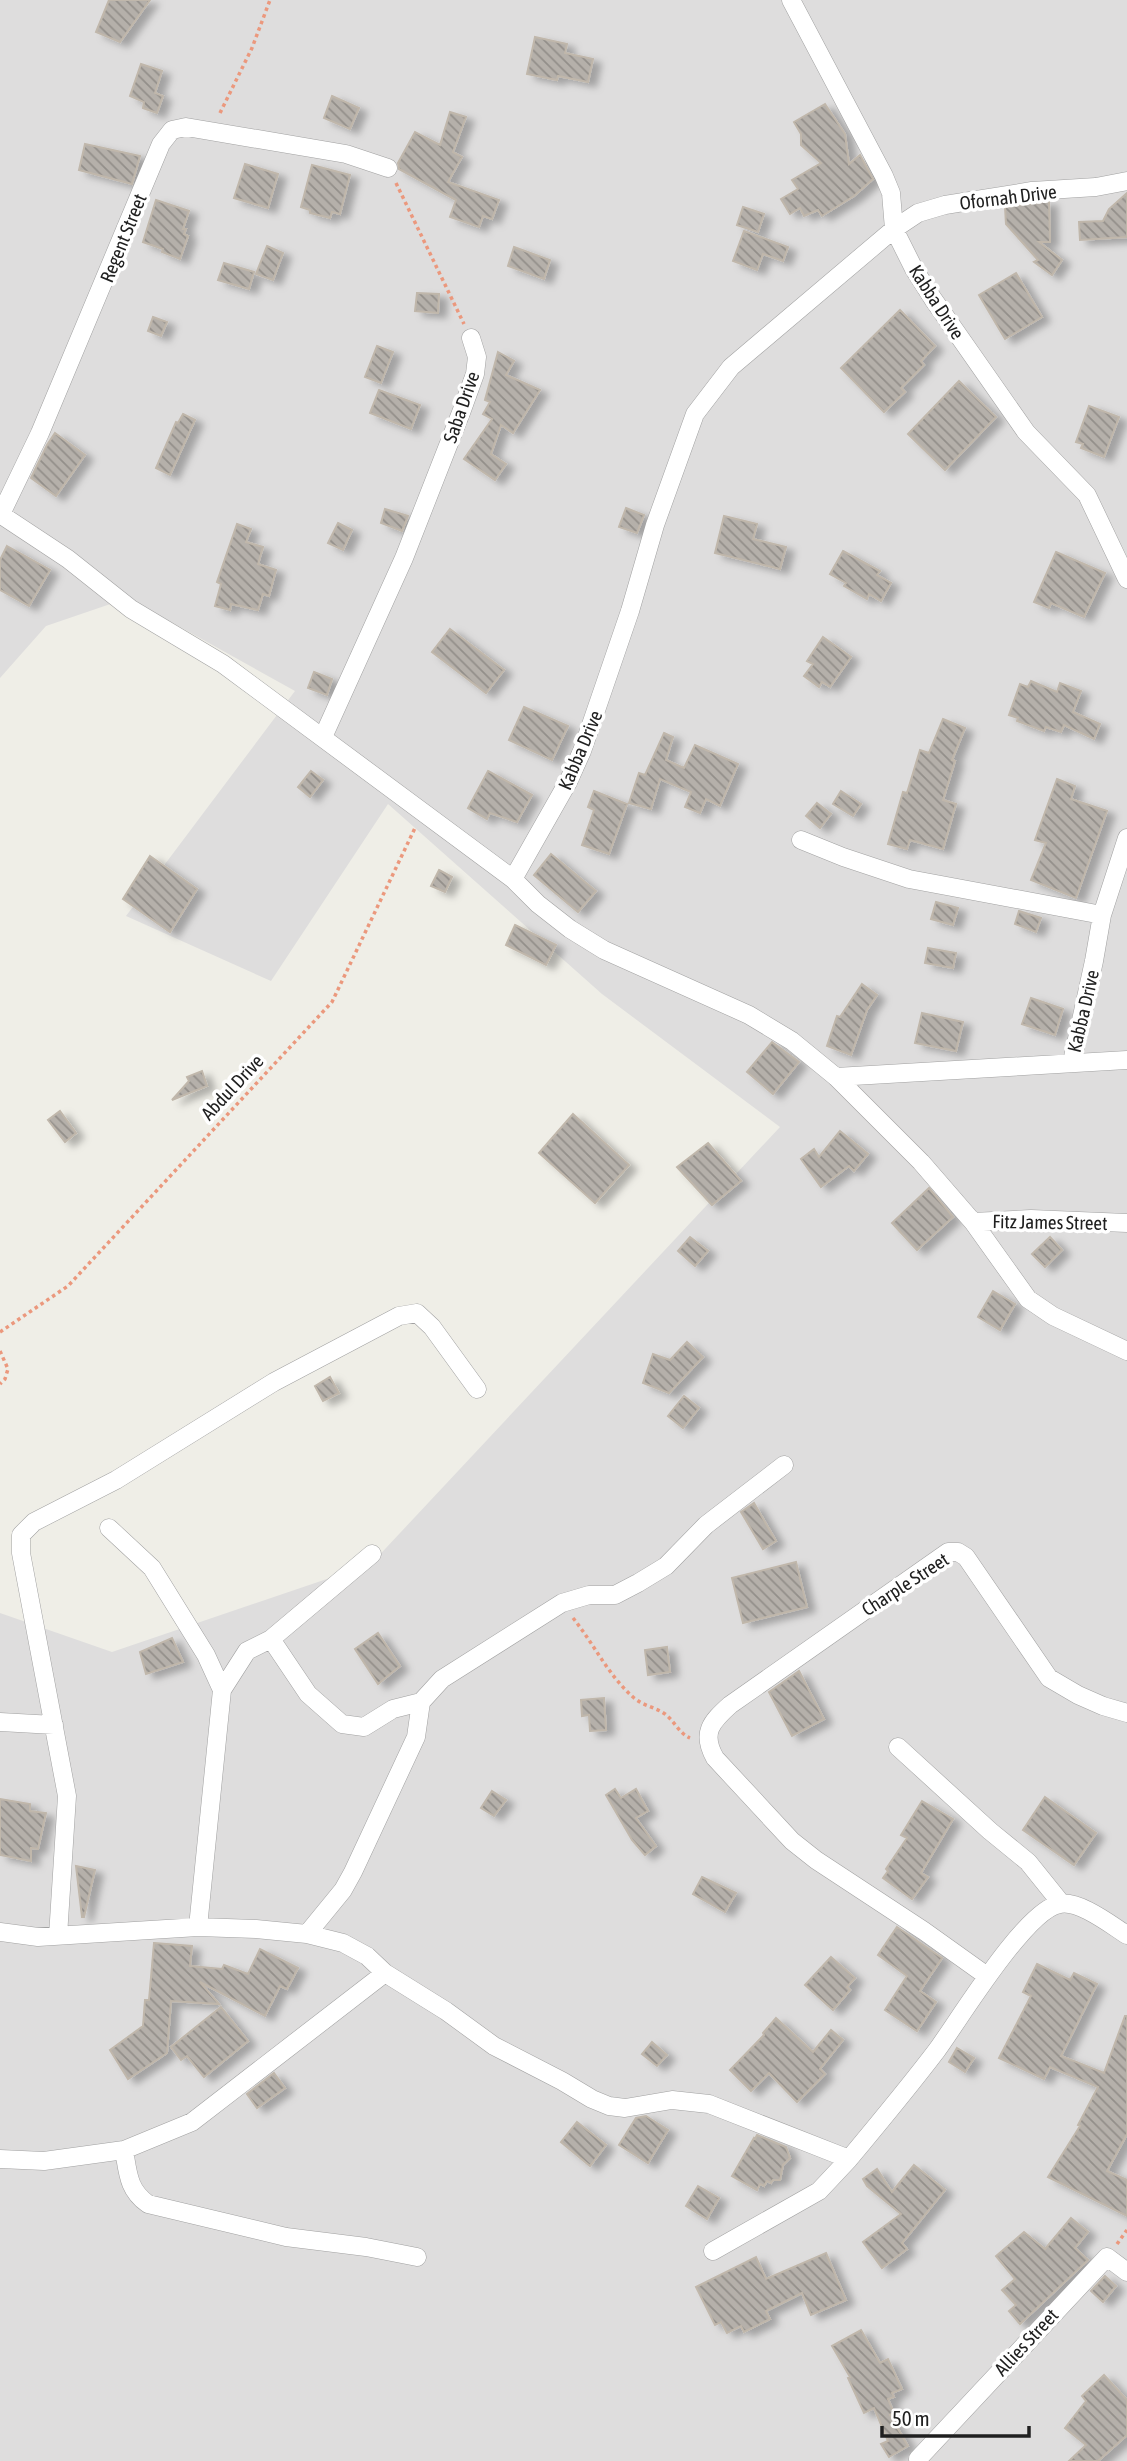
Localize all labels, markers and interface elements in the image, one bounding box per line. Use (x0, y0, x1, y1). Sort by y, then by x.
street label: Ofornah Drive (958, 180, 1058, 214)
street label: Regent Street (95, 191, 151, 285)
street label: Kabba Drive (905, 261, 969, 343)
street label: Saba Drive (439, 368, 483, 446)
street label: Kabba Drive (553, 707, 607, 793)
street label: Kabba Drive (1063, 968, 1103, 1054)
street label: Abdul Drive (196, 1050, 268, 1124)
street label: Fitz James Street (992, 1210, 1108, 1234)
street label: Charple Street (858, 1548, 952, 1620)
street label: Allies Street (990, 2304, 1062, 2380)
scale bar (882, 2394, 1029, 2438)
text: 50 m (892, 2406, 930, 2430)

